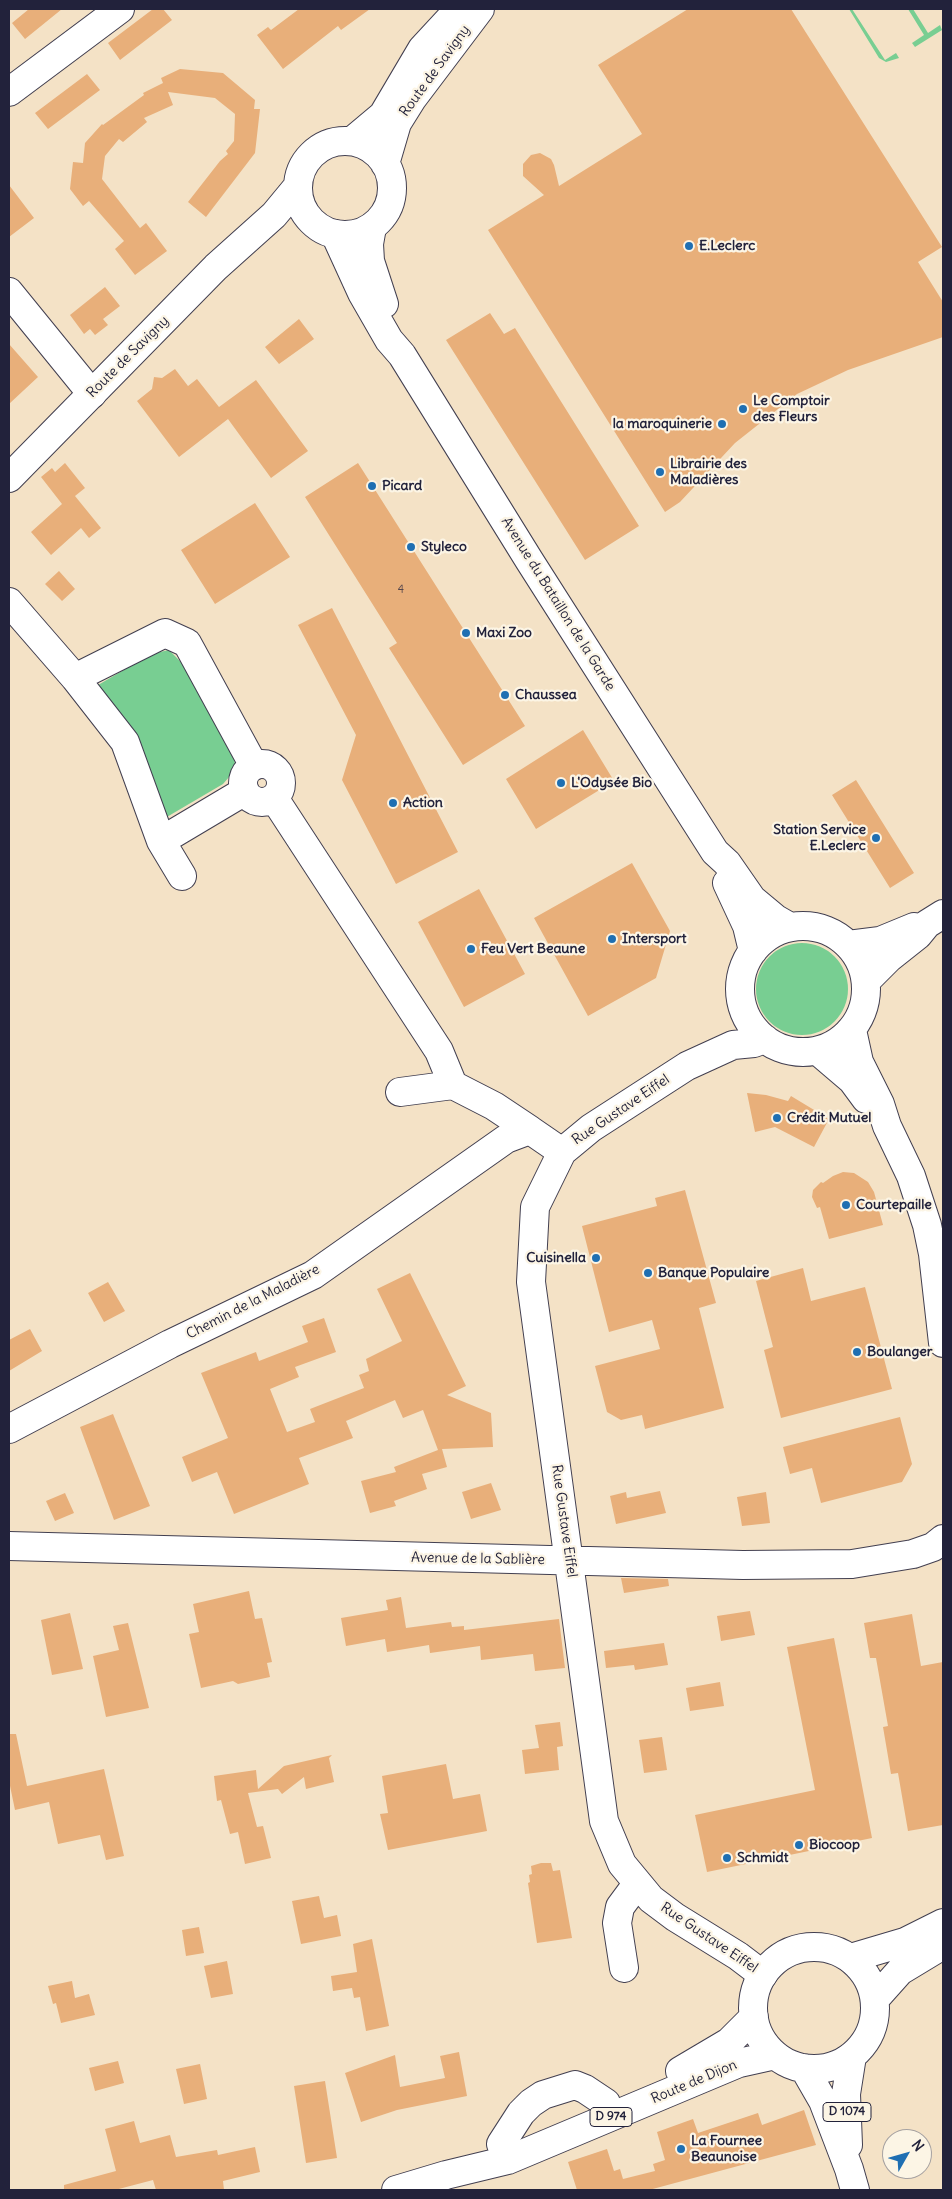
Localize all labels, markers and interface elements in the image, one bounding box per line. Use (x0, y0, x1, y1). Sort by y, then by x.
street label: Route de Savigny (396, 22, 474, 120)
place label: E.Leclerc (699, 238, 755, 254)
marker: E.Leclerc (683, 240, 695, 252)
street label: Route de Savigny (84, 313, 172, 401)
place label: Le Comptoir des Fleurs (753, 393, 830, 426)
marker: Le Comptoir des Fleurs (737, 403, 749, 415)
place label: la maroquinerie (613, 416, 712, 432)
marker: la maroquinerie (716, 418, 728, 430)
place label: Librairie des Maladières (670, 456, 747, 488)
marker: Librairie des Maladières (654, 466, 666, 478)
place label: Picard (382, 478, 422, 494)
marker: Picard (366, 480, 378, 492)
street label: Avenue du Bataillon de la Garde (497, 514, 619, 694)
place label: Styleco (421, 539, 467, 555)
marker: Styleco (405, 541, 417, 553)
house number: 4 (398, 583, 404, 597)
place label: Maxi Zoo (476, 625, 532, 641)
marker: Maxi Zoo (460, 627, 472, 639)
place label: Chaussea (515, 687, 577, 703)
marker: Chaussea (499, 689, 511, 701)
place label: L'Odysée Bio (571, 775, 652, 791)
marker: L'Odysée Bio (555, 777, 567, 789)
place label: Action (403, 795, 443, 811)
marker: Action (387, 797, 399, 809)
place label: Station Service E.Leclerc (773, 822, 866, 854)
marker: Station Service E.Leclerc (870, 832, 882, 844)
place label: Intersport (622, 931, 686, 947)
marker: Intersport (606, 933, 618, 945)
place label: Feu Vert Beaune (481, 941, 585, 957)
marker: Feu Vert Beaune (465, 943, 477, 955)
street label: Rue Gustave Eiffel (569, 1071, 673, 1149)
place label: Crédit Mutuel (787, 1110, 871, 1126)
marker: Crédit Mutuel (771, 1112, 783, 1124)
place label: Courtepaille (856, 1197, 932, 1213)
marker: Courtepaille (840, 1199, 852, 1211)
place label: Cuisinella (526, 1250, 586, 1266)
marker: Cuisinella (590, 1252, 602, 1264)
street label: Chemin de la Maladière (184, 1261, 322, 1343)
place label: Banque Populaire (658, 1265, 769, 1281)
marker: Banque Populaire (642, 1267, 654, 1279)
place label: Boulanger (867, 1344, 933, 1360)
marker: Boulanger (851, 1346, 863, 1358)
street label: Rue Gustave Eiffel (548, 1464, 580, 1578)
street label: Avenue de la Sablière (411, 1549, 545, 1569)
place label: Biocoop (809, 1837, 860, 1853)
marker: Biocoop (793, 1839, 805, 1851)
place label: Schmidt (737, 1850, 788, 1866)
marker: Schmidt (721, 1852, 733, 1864)
street label: Rue Gustave Eiffel (657, 1899, 761, 1977)
street label: Route de Dijon (649, 2056, 739, 2108)
road number: D 1074 (823, 2102, 871, 2122)
road number: D 974 (590, 2108, 632, 2126)
north arrow (882, 2129, 932, 2179)
place label: La Fournee Beaunoise (691, 2133, 762, 2166)
text: N (908, 2136, 928, 2155)
marker: La Fournee Beaunoise (675, 2143, 687, 2155)

